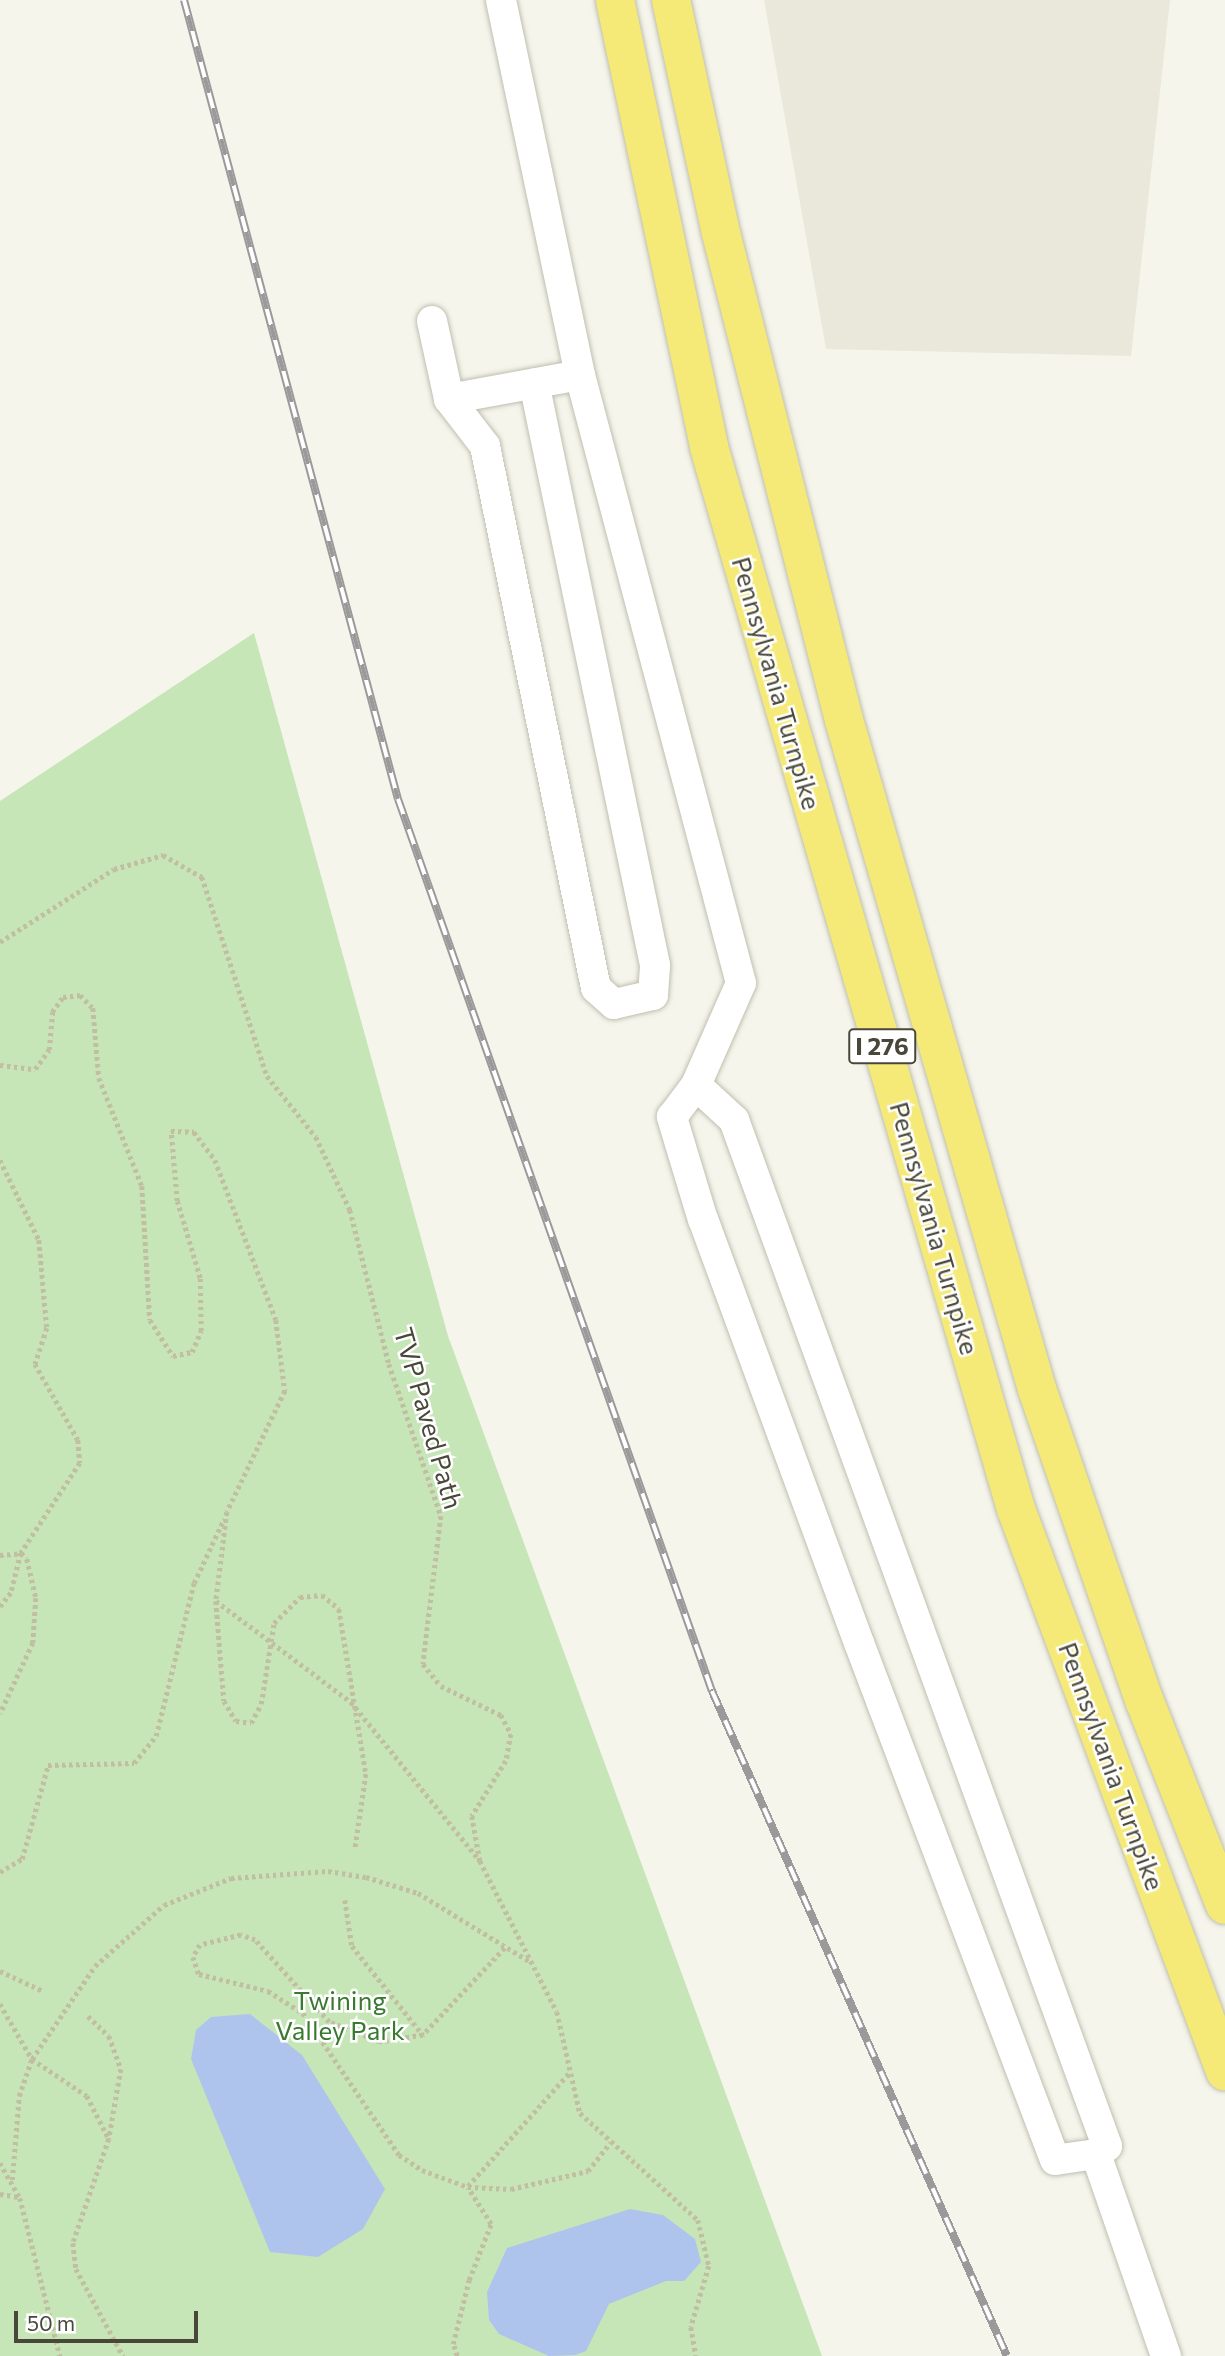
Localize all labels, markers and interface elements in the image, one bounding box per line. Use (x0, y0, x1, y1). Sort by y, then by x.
street label: Pennsylvania Turnpike (726, 553, 828, 813)
road number: I 276 (847, 1026, 917, 1066)
street label: Pennsylvania Turnpike (884, 1098, 986, 1358)
street label: TVP Paved Path (388, 1324, 470, 1512)
street label: Pennsylvania Turnpike (1053, 1638, 1171, 1894)
park label: Twining Valley Park (275, 1984, 405, 2046)
scale bar (18, 2296, 201, 2340)
text: 50 m (27, 2310, 75, 2335)

